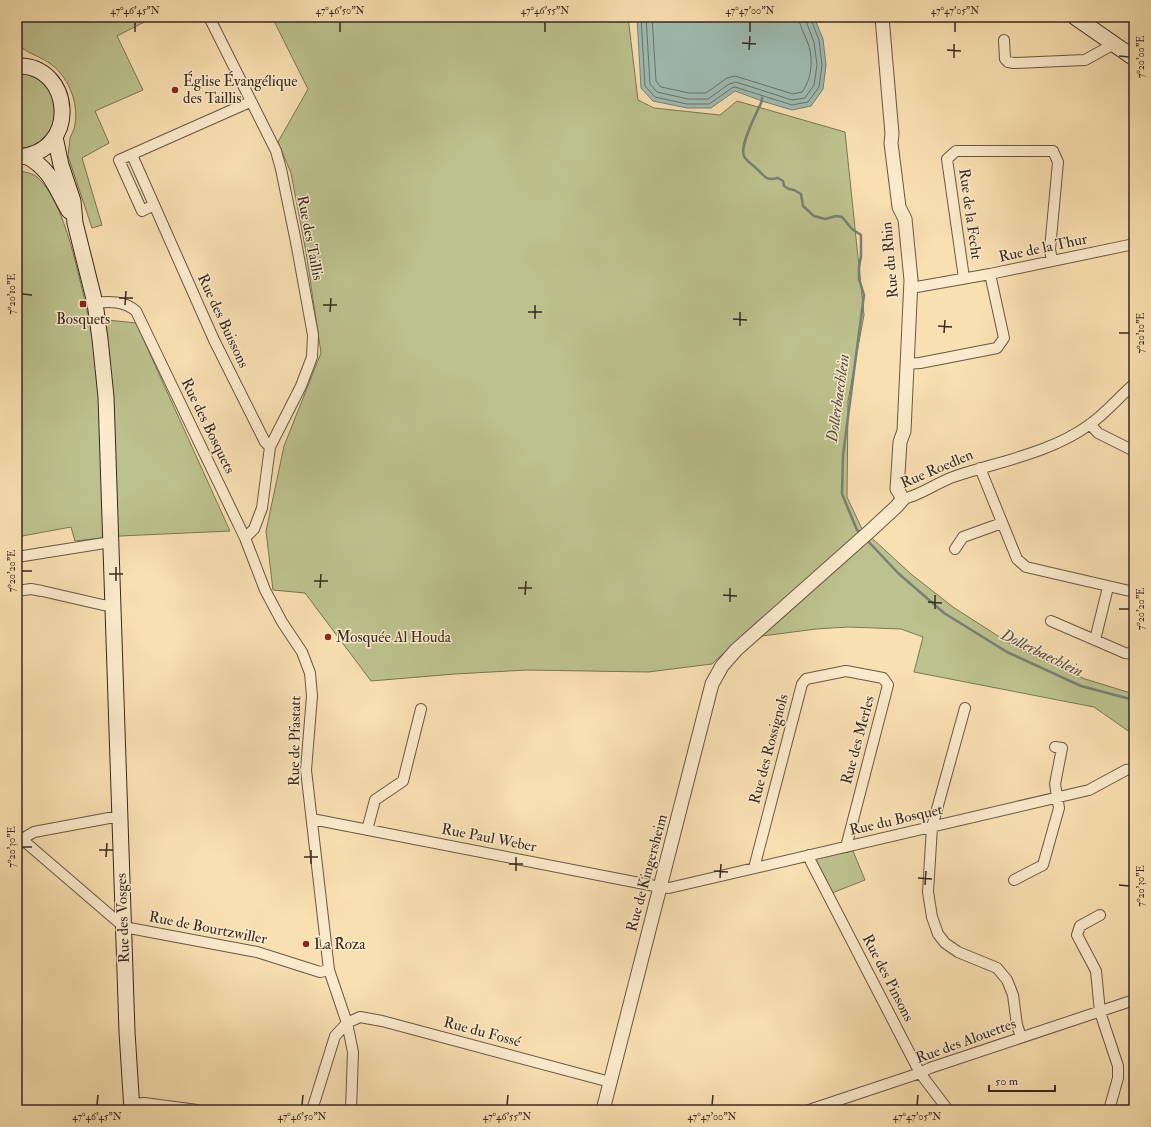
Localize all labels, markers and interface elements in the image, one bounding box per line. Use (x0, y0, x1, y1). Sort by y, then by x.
text: 47°46'45"N (110, 5, 160, 17)
text: 47°46'50"N (315, 5, 365, 17)
text: 47°46'55"N (521, 5, 569, 17)
text: 47°47'00"N (725, 5, 775, 17)
text: 47°47'05"N (931, 5, 979, 17)
text: 7°20'00"E (1135, 36, 1147, 78)
place label: Église Évangélique des Taillis (183, 70, 298, 108)
marker: Église Évangélique des Taillis (170, 85, 180, 95)
street label: Rue de la Fecht (954, 167, 986, 261)
street label: Rue des Taillis (292, 194, 328, 282)
street label: Rue du Rhin (877, 221, 903, 299)
street label: Rue de la Thur (997, 229, 1089, 267)
street label: Rue des Buissons (193, 271, 253, 371)
text: 7°20'10"E (6, 273, 18, 315)
marker: Bosquets (78, 299, 88, 309)
place label: Bosquets (56, 310, 110, 329)
text: 7°20'10"E (1135, 312, 1147, 354)
water label: Dollerbaechlein (822, 353, 854, 444)
street label: Rue des Bosquets (177, 375, 239, 477)
street label: Rue Roedlen (898, 445, 976, 493)
text: 7°20'20"E (6, 550, 18, 592)
text: 7°20'20"E (1135, 588, 1147, 630)
water label: Dollerbaechlein (997, 624, 1086, 681)
place label: Mosquée Al Houda (336, 628, 452, 647)
marker: Mosquée Al Houda (323, 632, 333, 642)
street label: Rue des Rossignols (745, 692, 793, 806)
street label: Rue des Merles (837, 694, 879, 786)
street label: Rue de Pfastatt (285, 696, 305, 786)
street label: Rue du Bosquet (848, 800, 945, 840)
street label: Rue de Kingersheim (622, 812, 672, 934)
street label: Rue Paul Weber (440, 819, 539, 857)
text: 7°20'30"E (6, 826, 18, 868)
text: 7°20'30"E (1135, 865, 1147, 907)
street label: Rue des Vosges (112, 873, 134, 963)
street label: Rue de Bourtzwiller (147, 907, 269, 949)
street label: Rue des Pinsons (858, 931, 918, 1025)
place label: La Roza (314, 935, 366, 954)
marker: La Roza (301, 939, 311, 949)
street label: Rue du Fossé (441, 1013, 523, 1052)
street label: Rue des Alouettes (913, 1014, 1019, 1068)
scale bar (989, 1067, 1055, 1093)
text: 50 m (995, 1074, 1019, 1089)
text: 47°46'45"N (72, 1111, 122, 1123)
text: 47°46'50"N (277, 1111, 327, 1123)
text: 47°46'55"N (483, 1111, 531, 1123)
text: 47°47'00"N (687, 1111, 737, 1123)
text: 47°47'05"N (893, 1111, 941, 1123)

